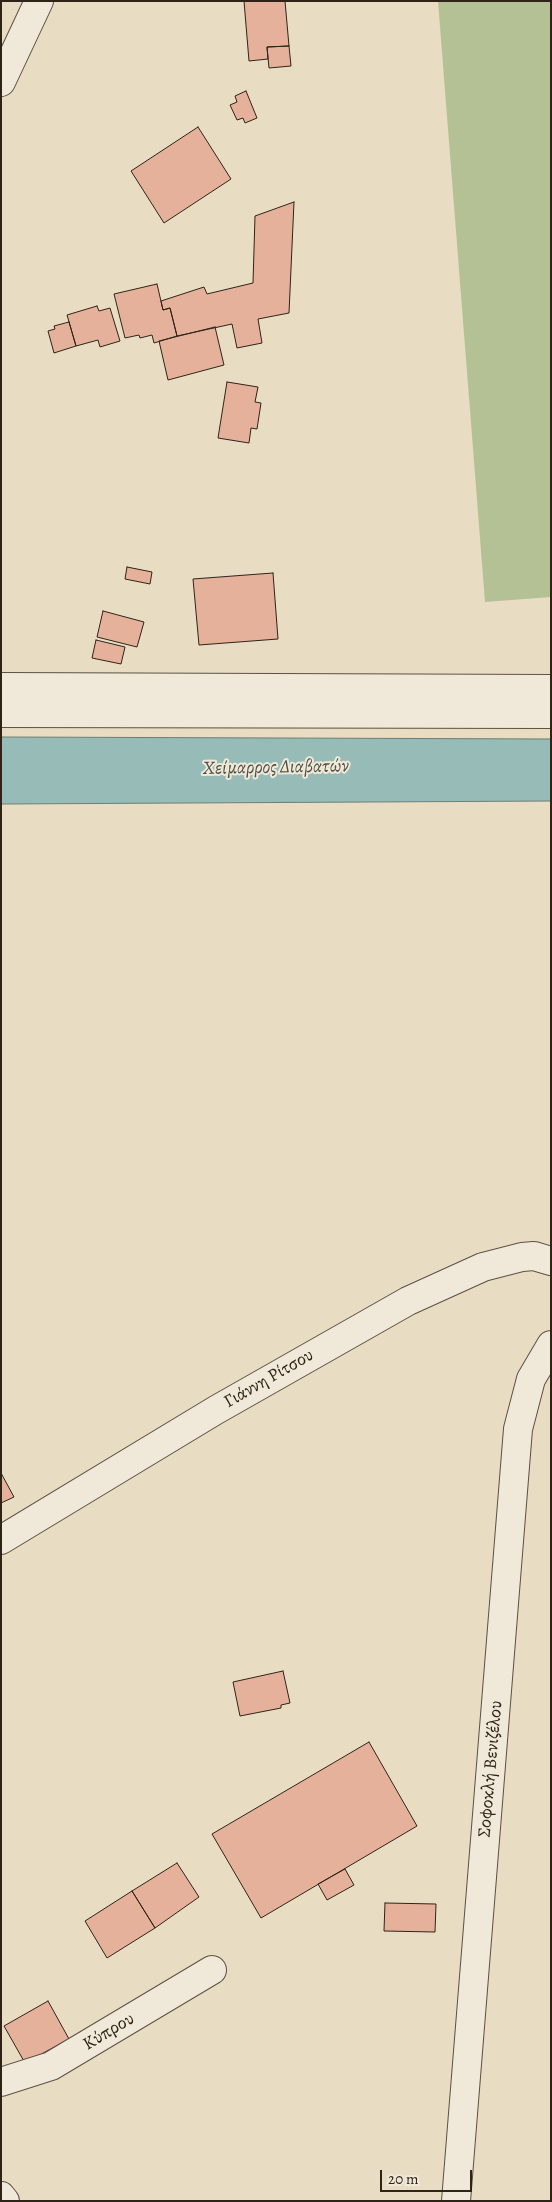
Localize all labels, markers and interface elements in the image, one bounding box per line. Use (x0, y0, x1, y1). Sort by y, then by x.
water label: Χείμαρρος Διαβατών (203, 755, 349, 781)
street label: Γιάννη Ρίτσου (220, 1345, 318, 1413)
street label: Σοφοκλή Βενιζέλου (474, 1700, 508, 1838)
street label: Κύπρου (79, 2008, 139, 2056)
scale bar (382, 2160, 474, 2192)
text: 20 m (388, 2169, 419, 2189)

